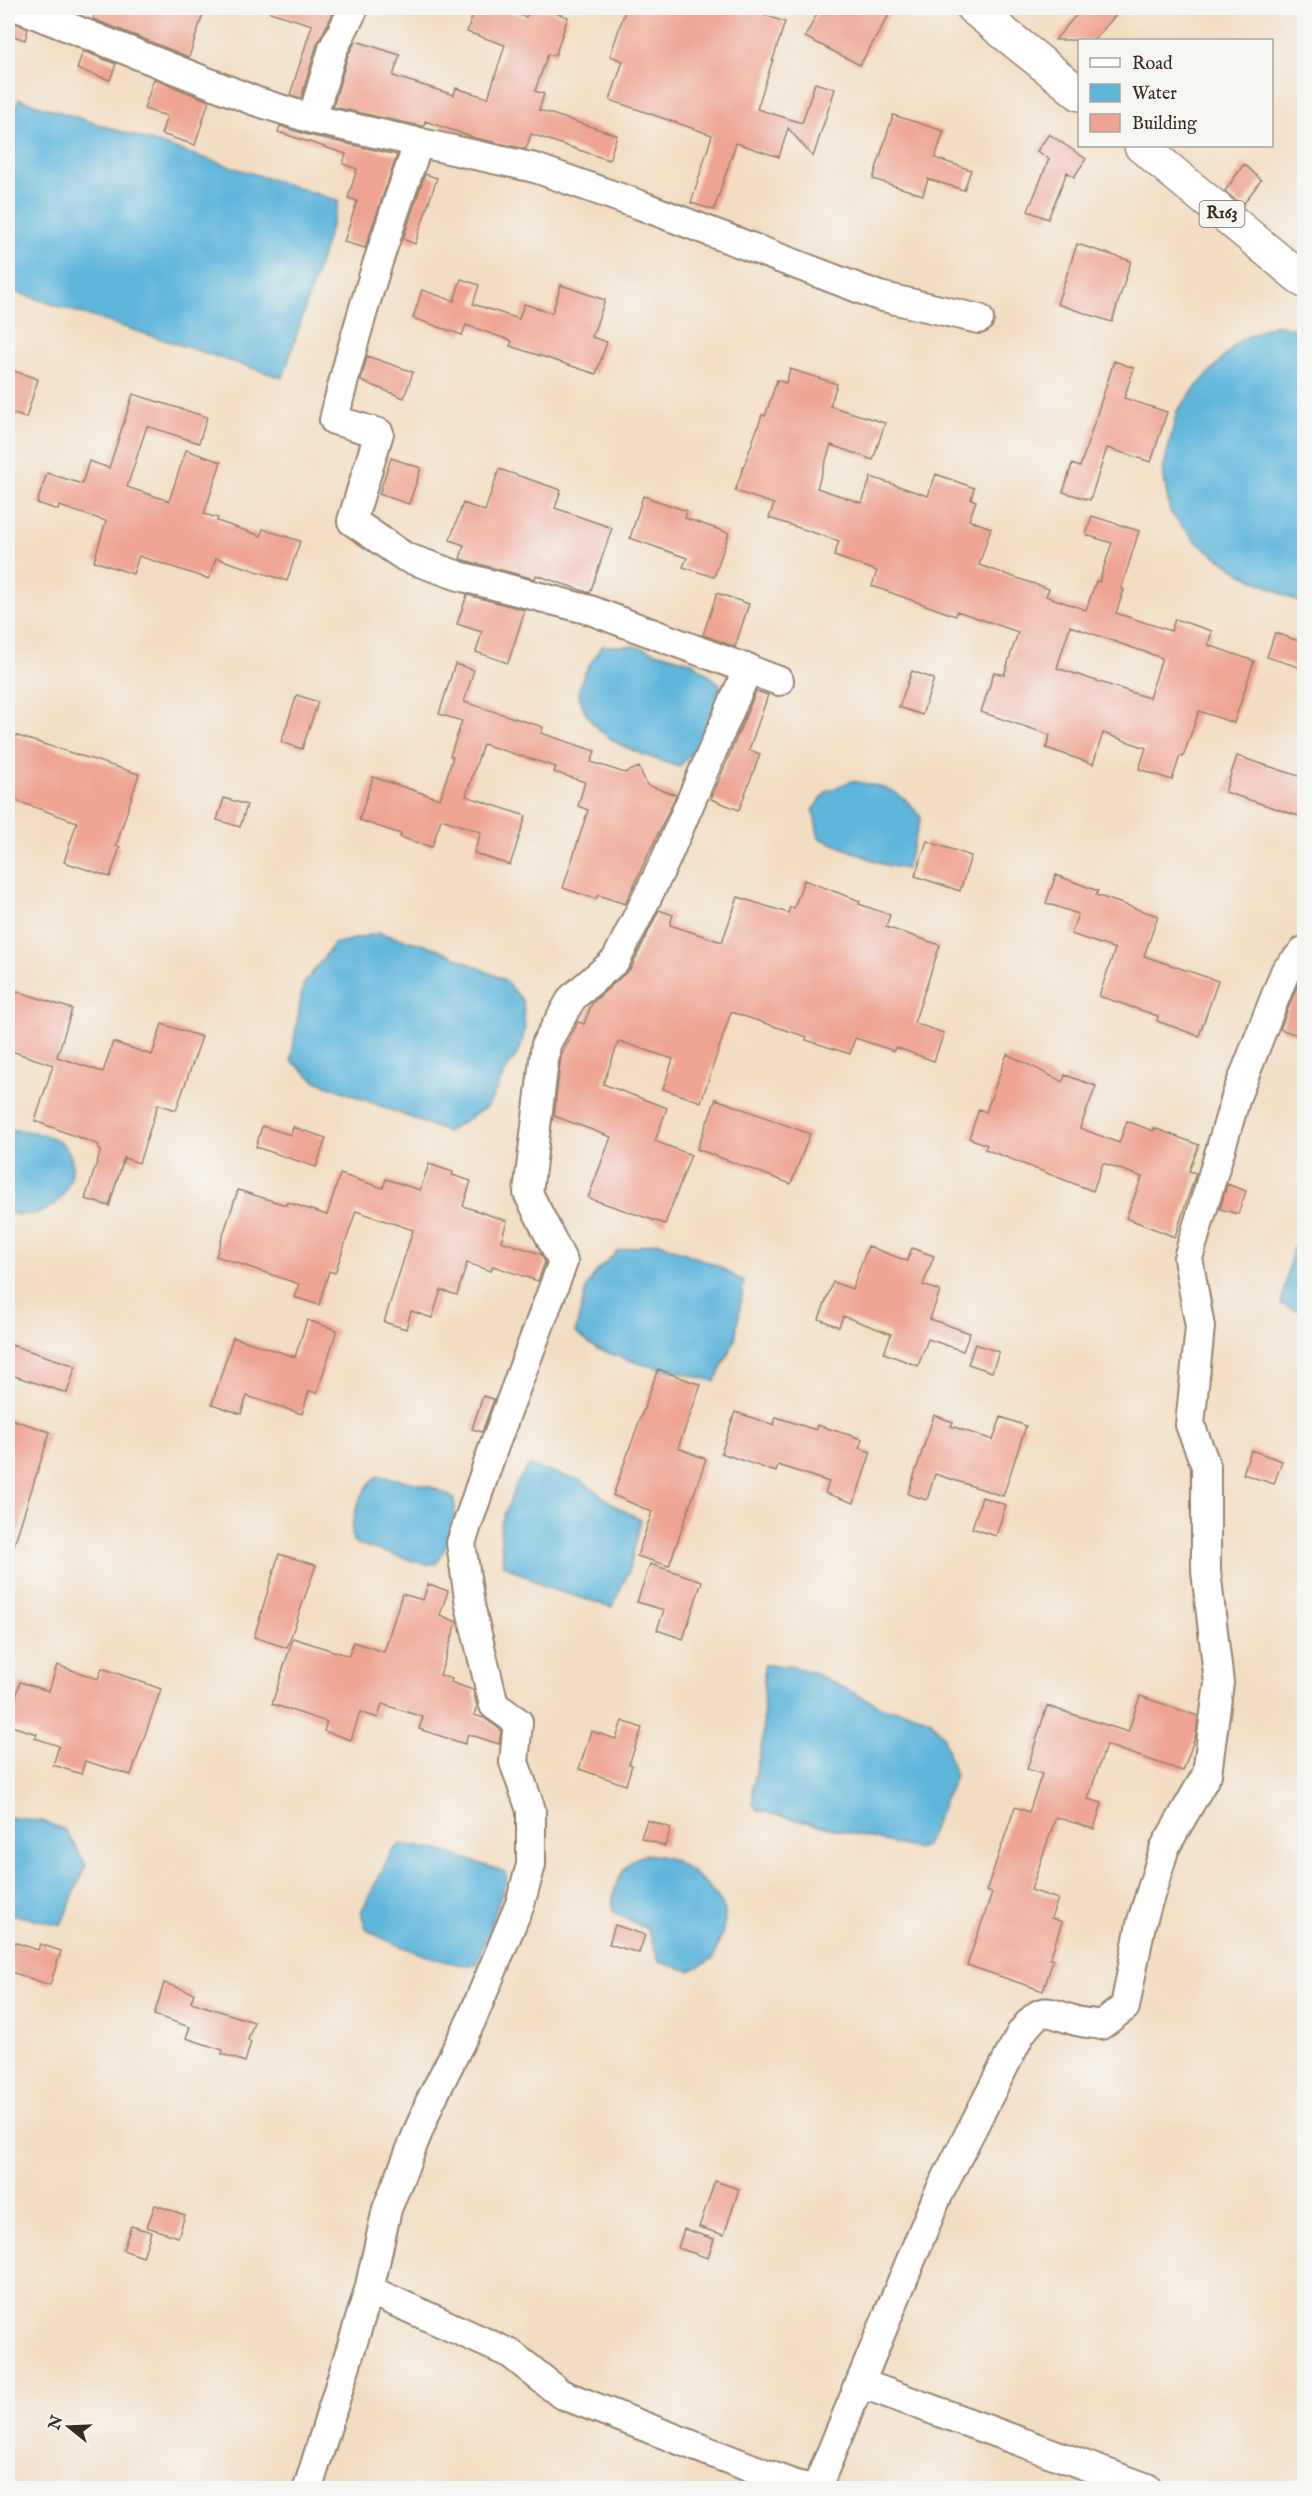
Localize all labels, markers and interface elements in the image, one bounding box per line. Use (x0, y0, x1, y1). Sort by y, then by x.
legend (1078, 39, 1273, 147)
text: Road (1132, 53, 1173, 76)
text: Water (1132, 83, 1177, 106)
text: Building (1132, 113, 1197, 136)
road number: R163 (1200, 201, 1244, 227)
north arrow (39, 2397, 99, 2457)
text: N (45, 2413, 68, 2434)

